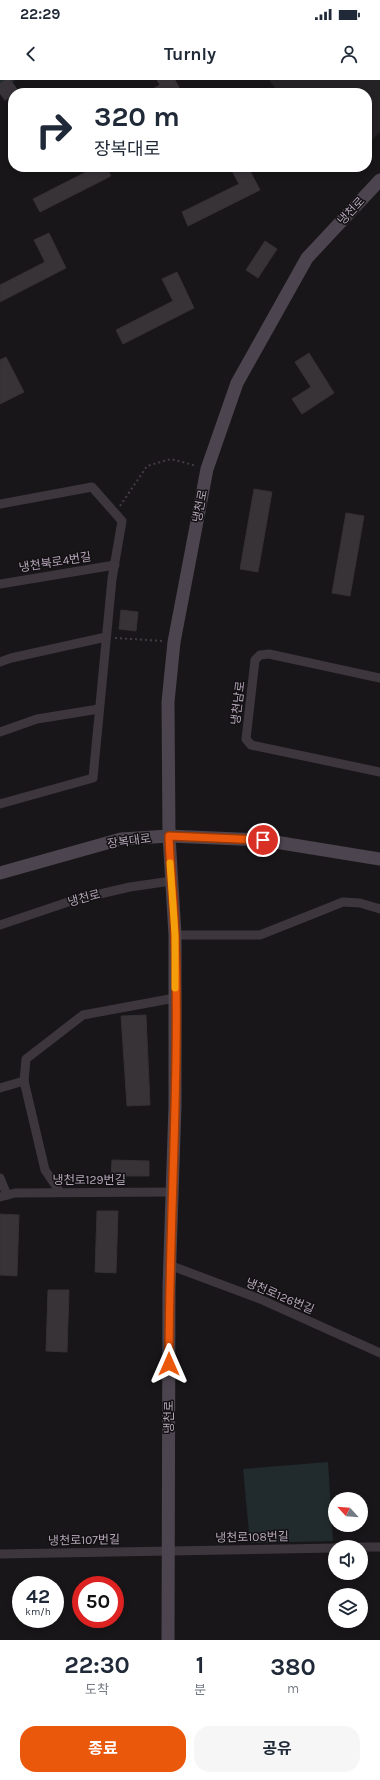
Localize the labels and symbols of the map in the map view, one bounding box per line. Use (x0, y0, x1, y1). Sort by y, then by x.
street label: 냉천로 (335, 194, 367, 228)
street label: 냉천로 (190, 488, 210, 524)
street label: 냉천북로4번길 (18, 549, 92, 575)
street label: 냉천남로 (228, 680, 248, 726)
pin (246, 823, 280, 857)
street label: 장복대로 (106, 831, 152, 851)
street label: 냉천로 (66, 887, 102, 909)
street label: 냉천로129번길 (52, 1173, 126, 1187)
street label: 냉천로126번길 (244, 1275, 316, 1317)
position arrow (148, 1343, 190, 1385)
street label: 냉천로 (162, 1400, 176, 1434)
north arrow (328, 1492, 368, 1532)
street label: 냉천로108번길 (215, 1529, 289, 1545)
street label: 냉천로107번길 (48, 1532, 120, 1548)
speed limit sign: 50 (72, 1576, 124, 1628)

